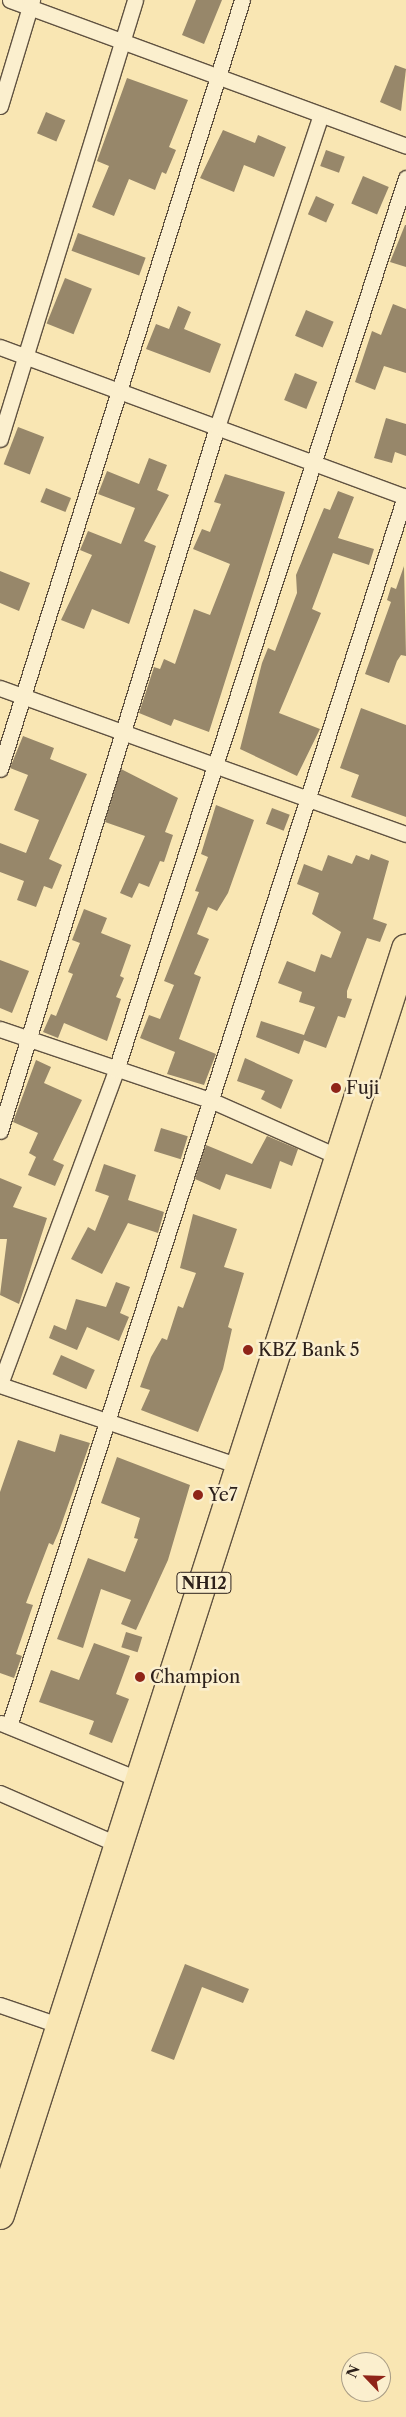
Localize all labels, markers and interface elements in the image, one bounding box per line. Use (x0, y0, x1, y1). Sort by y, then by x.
place label: Fuji (346, 1077, 379, 1099)
marker: Fuji (330, 1082, 342, 1094)
place label: KBZ Bank 5 (258, 1339, 360, 1361)
marker: KBZ Bank 5 (242, 1344, 254, 1356)
place label: Ye7 (208, 1484, 238, 1506)
marker: Ye7 (192, 1489, 204, 1501)
road number: NH12 (175, 1570, 233, 1596)
place label: Champion (150, 1666, 240, 1688)
marker: Champion (134, 1671, 146, 1683)
north arrow (341, 2352, 391, 2402)
text: N (343, 2362, 364, 2381)

